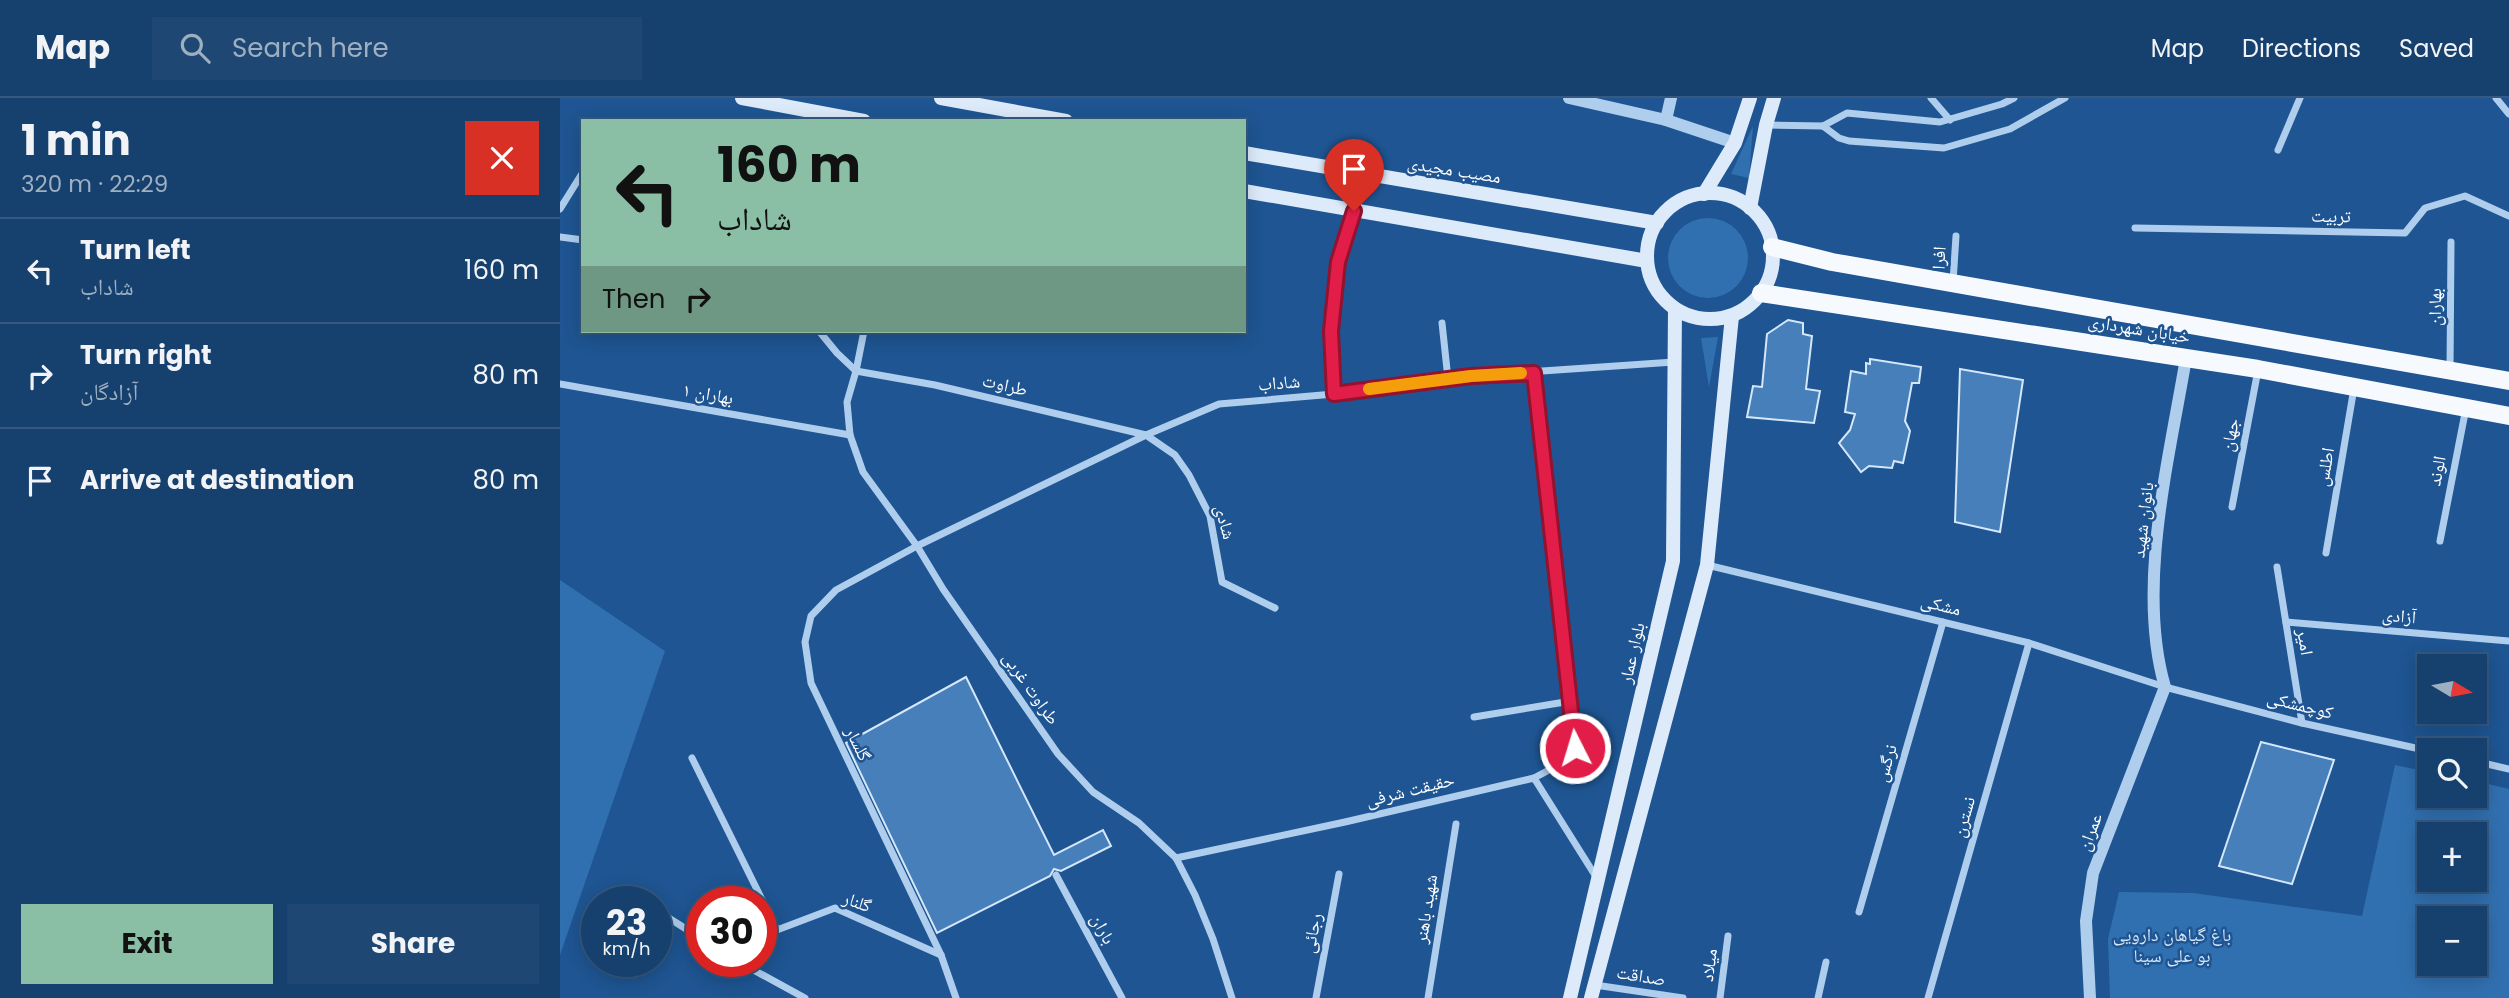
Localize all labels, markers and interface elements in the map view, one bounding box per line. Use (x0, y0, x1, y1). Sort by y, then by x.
search box (152, 17, 642, 80)
text: Map (35, 24, 110, 71)
icon: search (176, 29, 214, 67)
text: Search here (232, 30, 389, 66)
text: Map (2151, 32, 2204, 65)
text: Directions (2242, 32, 2361, 65)
text: Saved (2399, 32, 2474, 65)
text: 1 min (21, 111, 131, 170)
button: close (465, 121, 539, 195)
text: 160 m (717, 131, 861, 199)
pin (1324, 139, 1384, 211)
icon: left (602, 147, 693, 238)
icon: arrive (1335, 150, 1373, 188)
street label: مصیب مجیدی (1405, 150, 1503, 189)
text: 320 m · 22:29 (21, 168, 168, 200)
text: شاداب (717, 196, 792, 241)
street label: تربیت (2311, 203, 2351, 228)
text: Turn left (80, 232, 191, 268)
street label: افرا (1925, 246, 1952, 270)
icon: left (21, 252, 59, 290)
text: 160 m (464, 252, 539, 288)
text: شاداب (80, 271, 134, 303)
icon: right (679, 280, 717, 318)
text: Then (602, 281, 665, 317)
street label: بهاران (2422, 288, 2447, 326)
street label: خیابان شهرداری (2086, 308, 2192, 349)
text: Turn right (80, 337, 212, 373)
icon: right (21, 357, 59, 395)
text: 80 m (473, 357, 539, 393)
street label: طراوت (980, 367, 1030, 402)
street label: شاداب (1257, 368, 1301, 397)
text: آزادگان (80, 376, 138, 408)
street label: بهاران ۱ (681, 377, 735, 410)
street label: جهان (2214, 416, 2245, 454)
street label: اطلس (2309, 446, 2340, 488)
street label: الوند (2421, 454, 2452, 488)
icon: arrive (21, 462, 59, 500)
text: Arrive at destination (80, 462, 355, 498)
text: 80 m (473, 462, 539, 498)
street label: بانوان شهید (2125, 481, 2160, 559)
street label: شادی (1209, 502, 1242, 542)
street label: مشکی (1918, 587, 1964, 622)
street label: آزادی (2381, 602, 2418, 629)
street label: بلوار عمار (1612, 620, 1651, 687)
street label: امیر (2291, 626, 2320, 657)
street label: طراوت غربی (997, 646, 1066, 729)
north arrow (2417, 654, 2487, 724)
map controls (2417, 654, 2487, 976)
street label: کوچمشکی (2264, 684, 2336, 725)
position arrow (1538, 711, 1612, 785)
street label: گلسار (839, 722, 878, 766)
button: search (2417, 738, 2487, 808)
street label: نرگس (1868, 741, 1903, 785)
street label: حقیقت شرفی (1363, 766, 1457, 813)
street label: نسترن (1946, 794, 1981, 840)
street label: عمران (2071, 809, 2108, 854)
button: + (2417, 822, 2487, 892)
street label: شهید باهنر (1408, 873, 1443, 946)
street label: گلنار (838, 885, 875, 918)
speed limit sign: 30 (686, 886, 777, 977)
text: 23 (606, 898, 647, 947)
button: Exit (21, 904, 273, 984)
button: Share (287, 904, 539, 984)
button: − (2417, 906, 2487, 976)
street label: باران (1085, 909, 1122, 948)
street label: رجائی (1295, 911, 1328, 955)
park label: باغ گیاهان دارویی بو علی سینا (2113, 922, 2231, 968)
text: km/h (603, 936, 650, 961)
street label: میلاد (1694, 947, 1723, 983)
street label: صداقت (1615, 959, 1667, 992)

